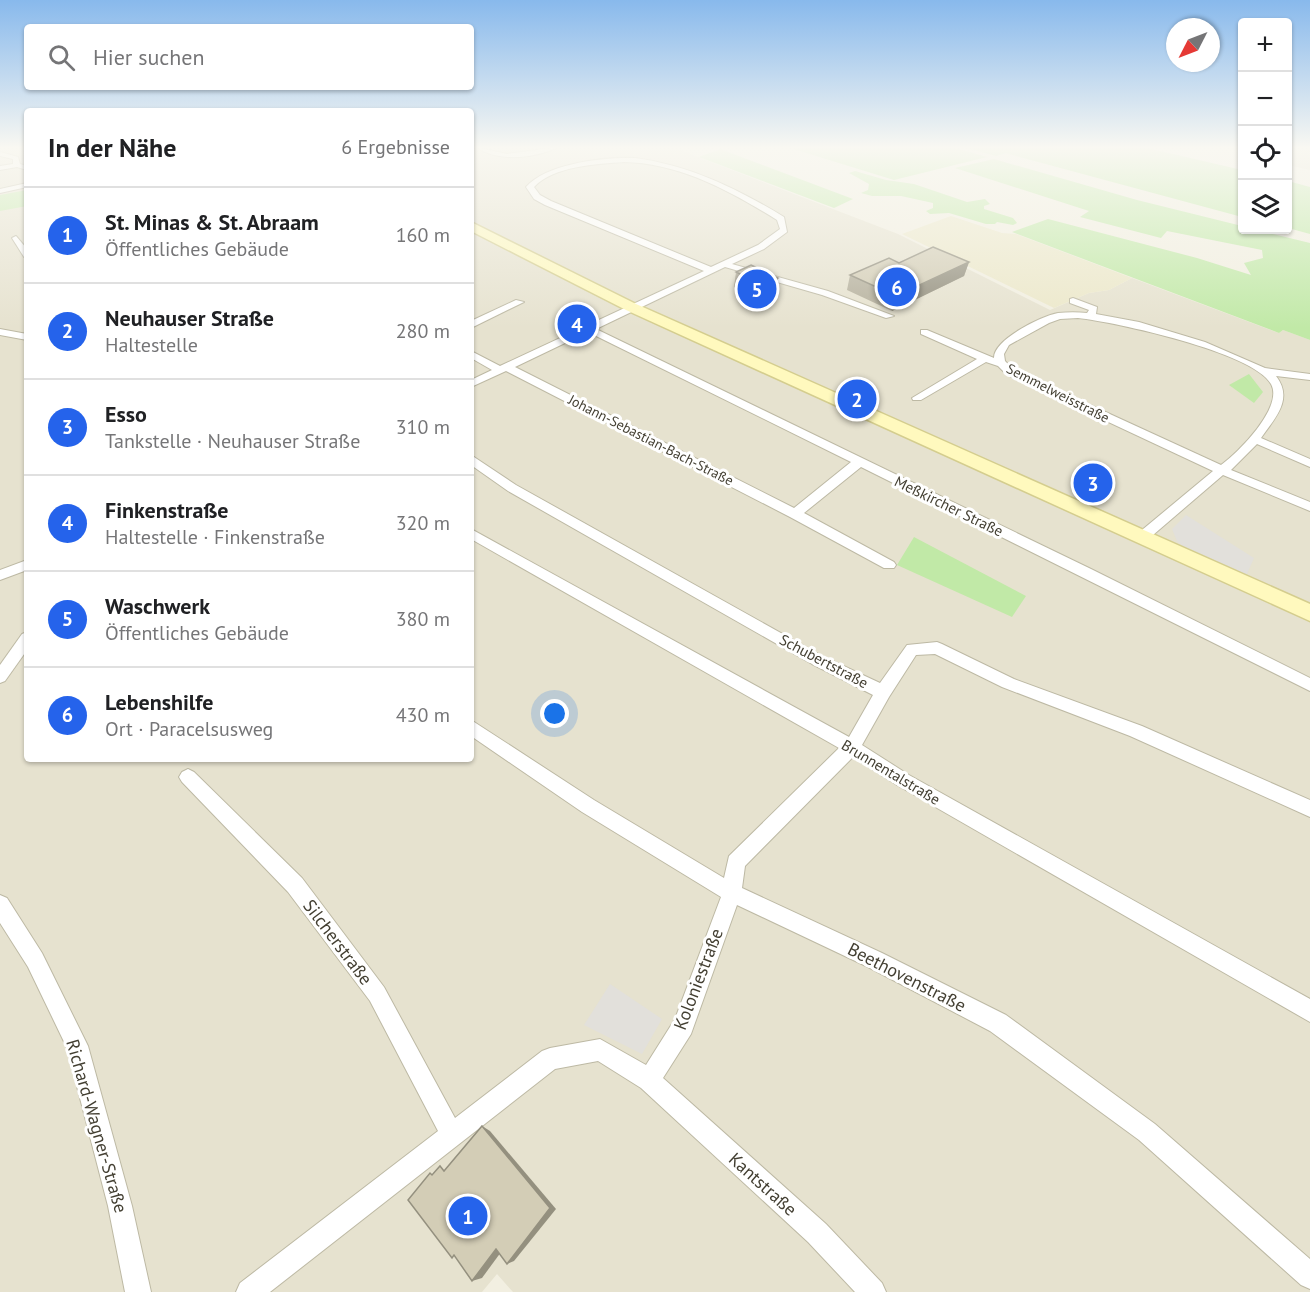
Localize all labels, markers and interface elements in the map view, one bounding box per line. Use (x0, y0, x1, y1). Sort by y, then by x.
north arrow (1166, 18, 1220, 72)
map controls (1238, 18, 1292, 234)
button: + (1238, 18, 1292, 72)
search box (24, 24, 474, 90)
icon: search (45, 41, 78, 74)
text: Hier suchen (93, 43, 205, 71)
button: − (1238, 72, 1292, 126)
button: locate (1238, 126, 1292, 180)
text: In der Nähe (48, 131, 176, 164)
text: 6 Ergebnisse (341, 134, 450, 160)
button: layers (1238, 180, 1292, 234)
text: St. Minas & St. Abraam (105, 208, 319, 236)
text: 1 (62, 222, 73, 248)
text: 160 m (396, 222, 450, 248)
text: Öffentliches Gebäude (105, 236, 289, 262)
pin: 6 (878, 264, 916, 310)
pin: 5 (738, 266, 777, 312)
pin: 4 (558, 302, 596, 346)
text: Neuhauser Straße (105, 304, 274, 332)
text: 2 (62, 318, 73, 344)
text: 280 m (396, 318, 450, 344)
text: Haltestelle (105, 332, 198, 358)
street label: Semmelweisstraße (1004, 359, 1112, 427)
pin: 2 (838, 376, 876, 422)
street label: Johann-Sebastian-Bach-Straße (564, 390, 737, 490)
text: Esso (105, 400, 147, 428)
text: 3 (62, 414, 73, 440)
text: 310 m (396, 414, 450, 440)
text: Tankstelle · Neuhauser Straße (105, 428, 360, 454)
pin: 3 (1074, 460, 1112, 506)
street label: Meßkircher Straße (892, 471, 1006, 541)
text: Finkenstraße (105, 496, 228, 524)
text: 4 (62, 510, 73, 536)
text: 320 m (396, 510, 450, 536)
text: Haltestelle · Finkenstraße (105, 524, 325, 550)
text: Waschwerk (105, 592, 210, 620)
text: 5 (62, 606, 73, 632)
text: 380 m (396, 606, 450, 632)
text: Öffentliches Gebäude (105, 620, 289, 646)
street label: Schubertstraße (776, 630, 872, 692)
text: Lebenshilfe (105, 688, 213, 716)
your location (540, 699, 569, 728)
text: 6 (62, 702, 73, 728)
text: 430 m (396, 702, 450, 728)
text: Ort · Paracelsusweg (105, 716, 273, 742)
street label: Brunnentalstraße (838, 735, 944, 809)
street label: Silcherstraße (298, 895, 378, 989)
street label: Koloniestraße (668, 925, 728, 1033)
street label: Beethovenstraße (844, 937, 970, 1017)
street label: Richard-Wagner-Straße (61, 1037, 133, 1215)
street label: Kantstraße (724, 1147, 802, 1221)
pin: 1 (448, 1194, 488, 1238)

